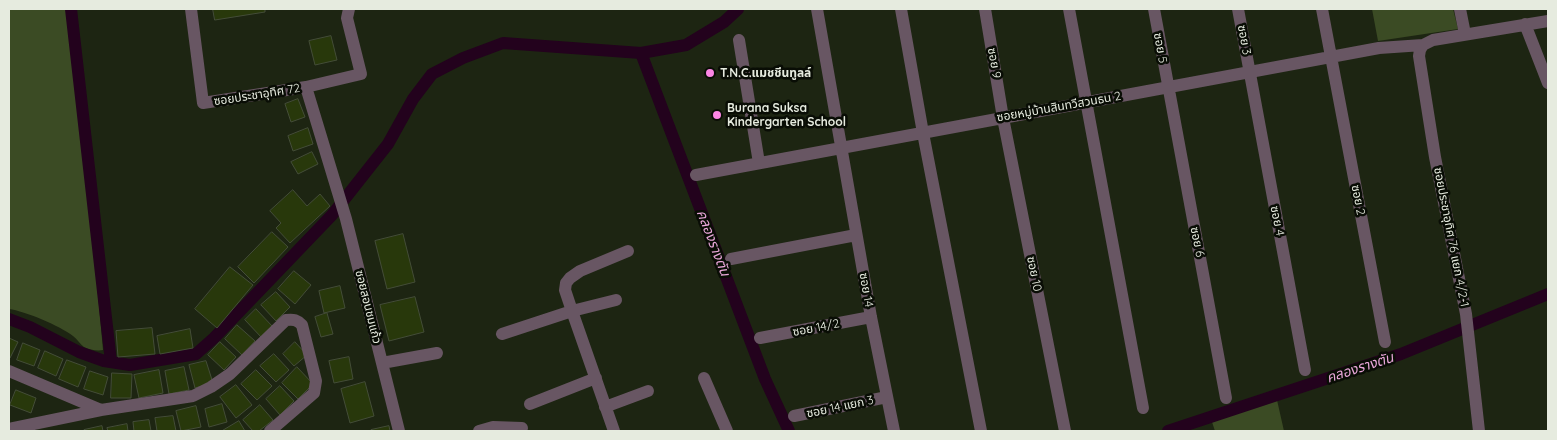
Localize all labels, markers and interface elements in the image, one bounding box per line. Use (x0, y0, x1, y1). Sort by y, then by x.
street label: ซอย 3 (1234, 24, 1254, 56)
street label: ซอย 5 (1150, 32, 1170, 64)
street label: ซอย 9 (984, 47, 1004, 79)
place label: T.N.C.แมชชีนทูลล์ (720, 66, 811, 80)
marker: T.N.C.แมชชีนทูลล์ (704, 67, 716, 79)
street label: ซอยประชาอุทิศ 72 (213, 81, 301, 109)
street label: ซอยหมู่บ้านสินทวีสวนธน 2 (996, 89, 1122, 125)
place label: Burana Suksa Kindergarten School (727, 101, 846, 129)
marker: Burana Suksa Kindergarten School (711, 109, 723, 121)
street label: ซอยประชาอุทิศ 76 แยก 4/2-1 (1430, 166, 1472, 308)
street label: ซอย 2 (1348, 184, 1368, 216)
street label: ซอย 4 (1267, 205, 1287, 237)
water label: คลองรางตัน (693, 207, 733, 279)
street label: ซอย 6 (1187, 226, 1207, 258)
street label: ซอย 10 (1024, 255, 1044, 293)
street label: ซอยสอนชมแก้ว (352, 269, 384, 345)
street label: ซอย 14 (856, 272, 876, 308)
street label: ซอย 14/2 (791, 316, 841, 340)
water label: คลองรางตัน (1324, 349, 1396, 387)
street label: ซอย 14 แยก 3 (805, 393, 875, 421)

